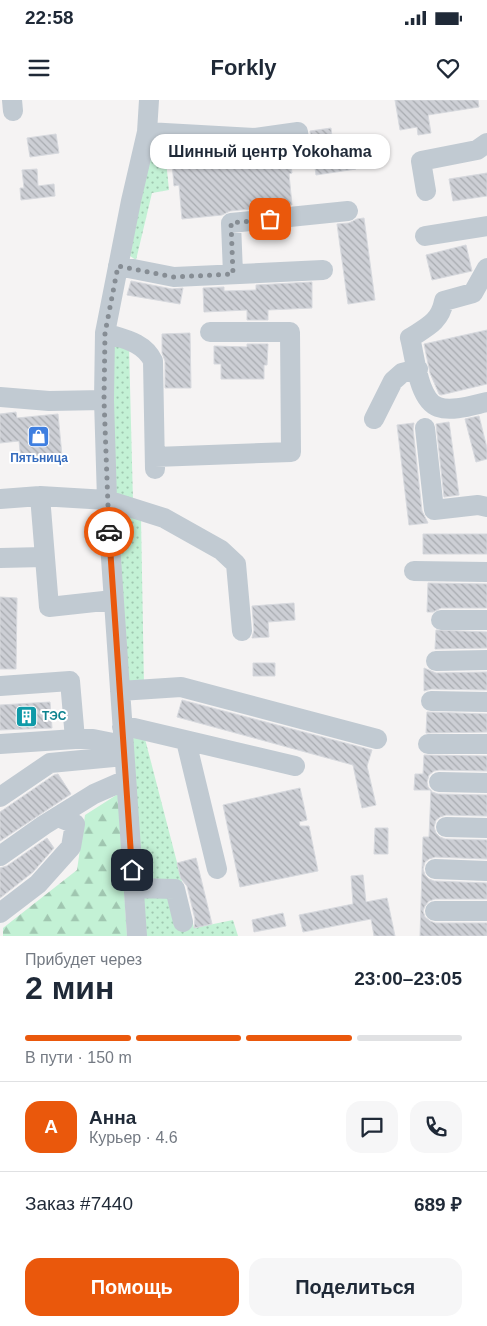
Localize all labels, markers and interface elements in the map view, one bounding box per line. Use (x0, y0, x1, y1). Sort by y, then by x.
text: 22:58 (25, 7, 74, 28)
icon: menu (25, 54, 53, 82)
icon: heart (434, 54, 462, 82)
text: Forkly (210, 55, 277, 80)
callout: Шинный центр Yokohama (150, 134, 390, 169)
text: Шинный центр Yokohama (168, 143, 372, 160)
pin (249, 198, 291, 240)
icon: bag (256, 205, 284, 233)
shop icon: Пятьница (27, 425, 51, 449)
place label: Пятьница (10, 451, 68, 465)
courier (84, 507, 134, 557)
icon: car (95, 518, 123, 546)
building icon: ТЭС (14, 704, 38, 728)
place label: ТЭС (42, 709, 67, 723)
pin (111, 849, 153, 891)
icon: home (118, 856, 146, 884)
text: Прибудет через (25, 951, 142, 968)
text: 23:00–23:05 (354, 968, 462, 989)
text: 2 мин (25, 970, 114, 1006)
text: В пути · 150 m (25, 1049, 132, 1066)
button: chat (346, 1101, 398, 1153)
button: phone (410, 1101, 462, 1153)
text: Анна (89, 1107, 136, 1128)
text: А (44, 1116, 58, 1137)
text: Курьер · 4.6 (89, 1129, 178, 1146)
text: Заказ #7440 (25, 1193, 133, 1214)
text: 689 ₽ (414, 1194, 462, 1215)
button: Помощь (25, 1258, 239, 1316)
button: Поделиться (249, 1258, 462, 1316)

